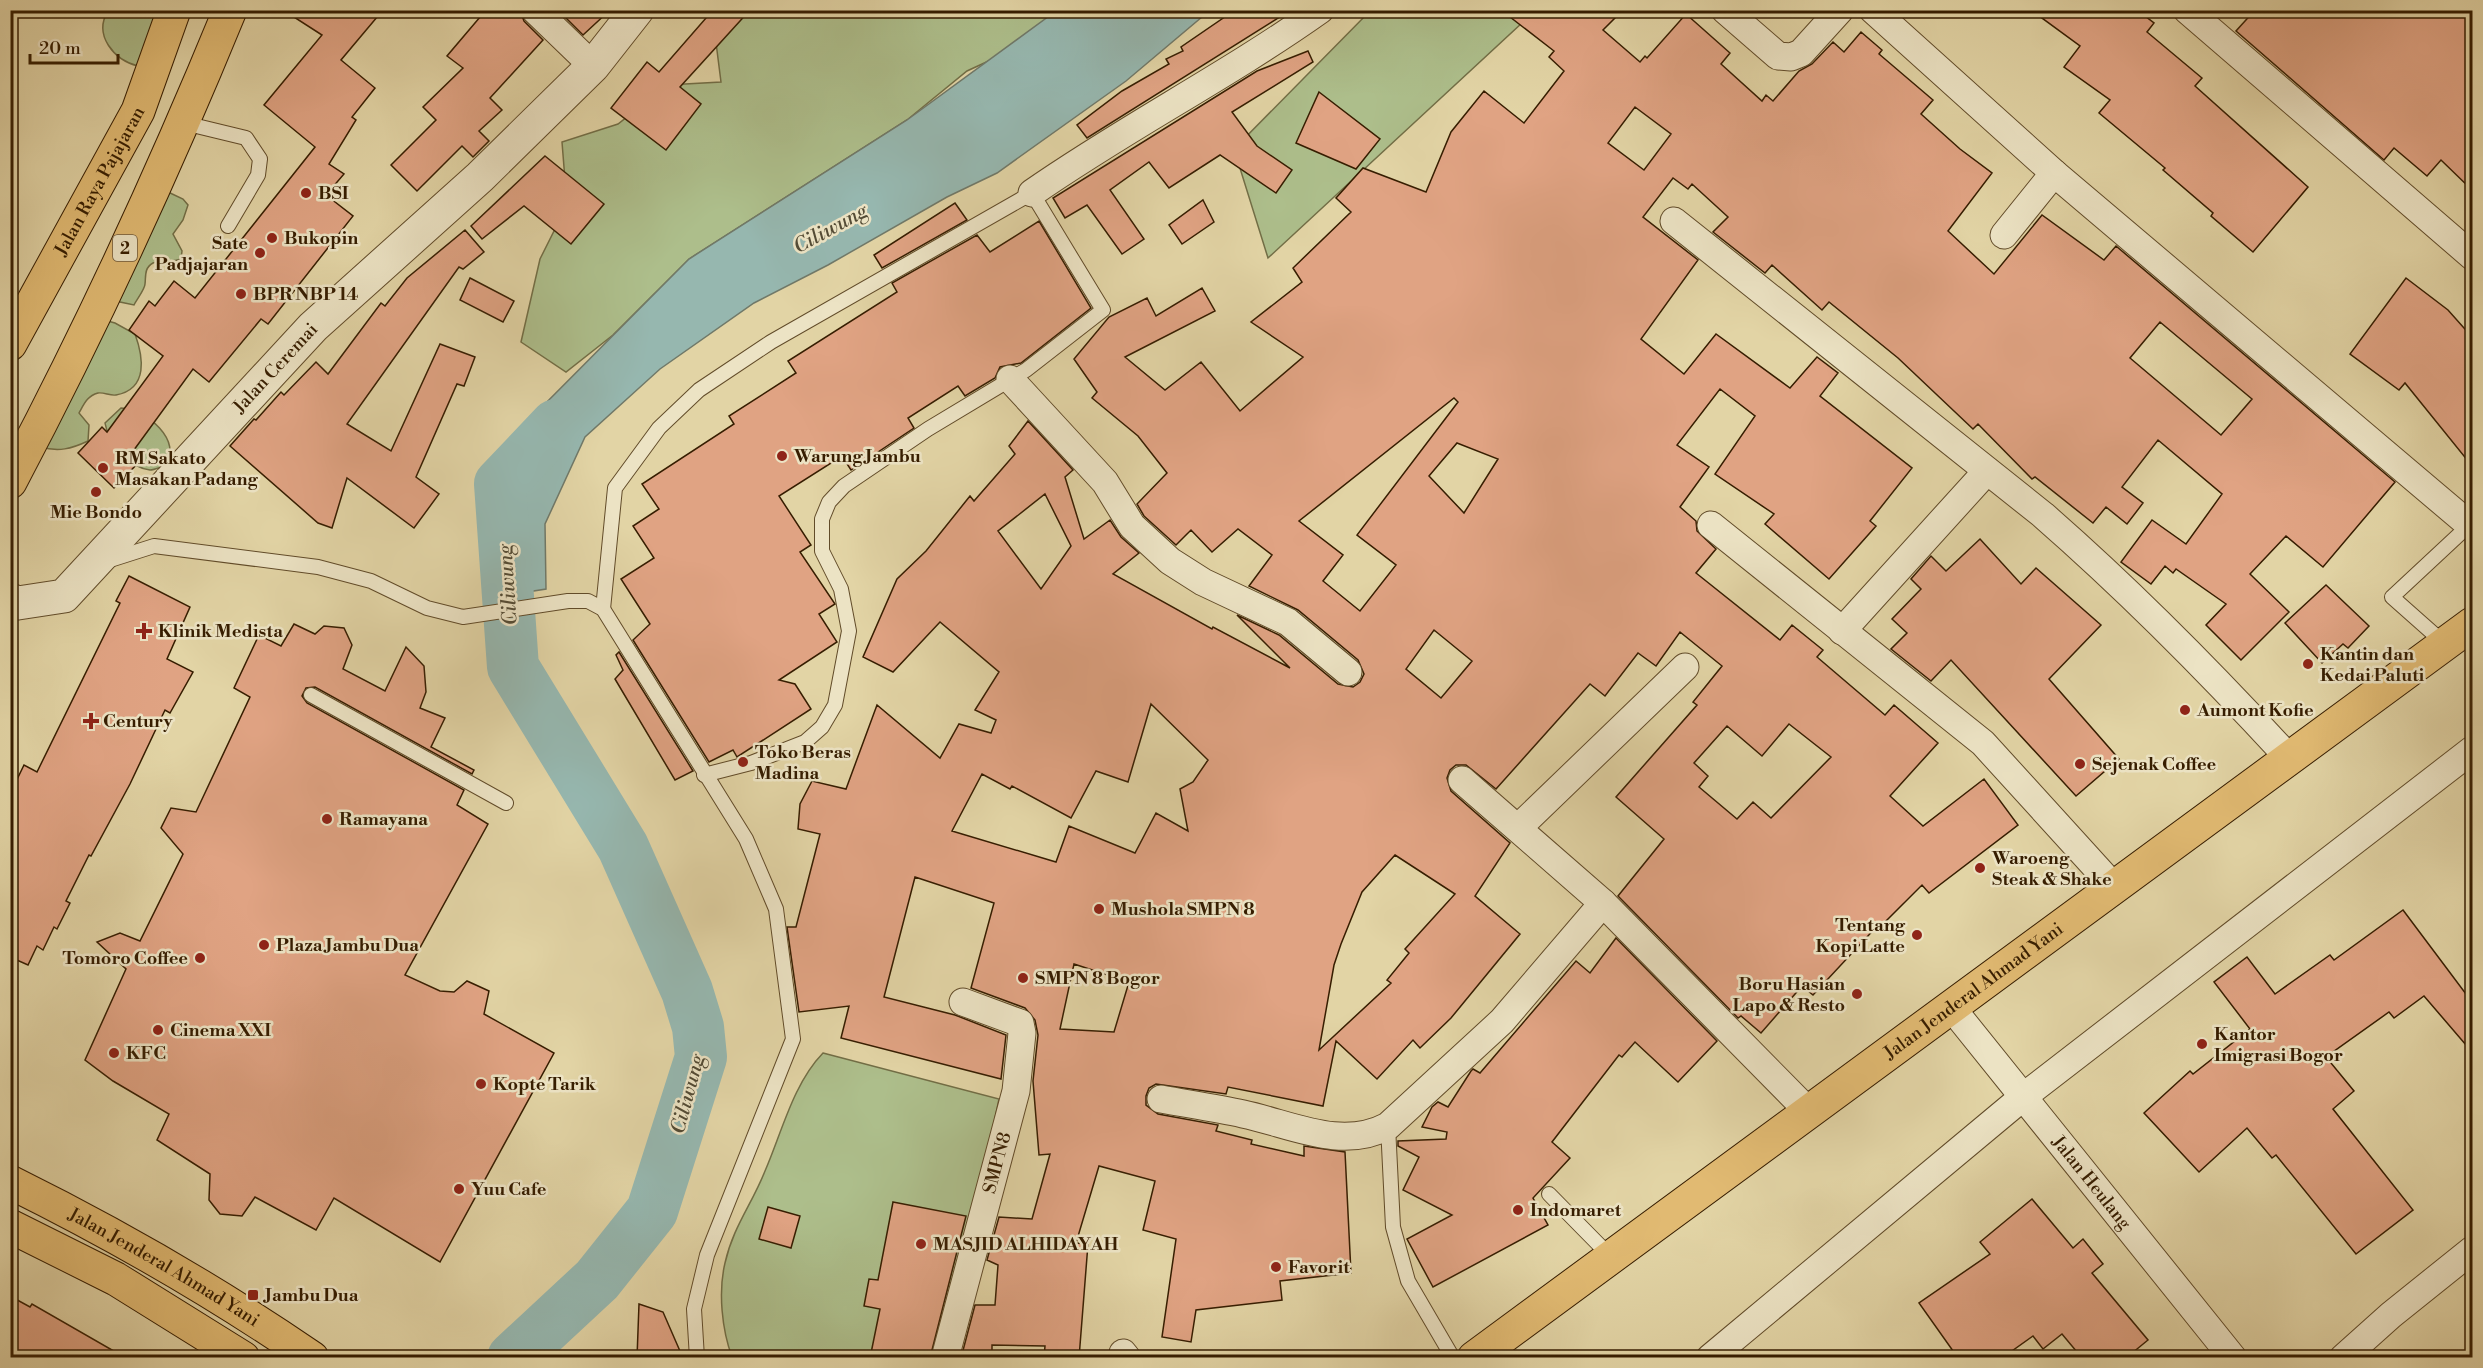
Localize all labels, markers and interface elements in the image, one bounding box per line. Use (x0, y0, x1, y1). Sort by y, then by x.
scale bar (30, 27, 118, 65)
text: 20 m (39, 37, 81, 60)
street label: Jalan Raya Pajajaran (49, 102, 150, 261)
place label: BSI (318, 182, 349, 205)
marker: BSI (299, 186, 313, 200)
water label: Ciliwung (789, 198, 874, 260)
place label: Bukopin (284, 227, 358, 250)
marker: Bukopin (265, 231, 279, 245)
place label: Sate Padjajaran (155, 232, 248, 276)
road number: 2 (113, 235, 137, 261)
marker: Sate Padjajaran (253, 246, 267, 260)
place label: BPR NBP 14 (253, 283, 358, 306)
marker: BPR NBP 14 (234, 287, 248, 301)
street label: Jalan Ceremai (228, 318, 323, 419)
place label: Warung Jambu (793, 445, 921, 468)
place label: RM Sakato Masakan Padang (115, 447, 259, 491)
marker: Warung Jambu (775, 449, 789, 463)
marker: RM Sakato Masakan Padang (96, 461, 110, 475)
marker: Mie Bondo (89, 485, 103, 499)
place label: Mie Bondo (50, 501, 142, 524)
water label: Ciliwung (493, 542, 524, 626)
place label: Klinik Medista (158, 620, 283, 643)
marker: Klinik Medista (135, 622, 153, 640)
place label: Kantin dan Kedai Paluti (2320, 643, 2425, 687)
marker: Kantin dan Kedai Paluti (2301, 657, 2315, 671)
place label: Aumont Kofie (2196, 699, 2314, 722)
marker: Aumont Kofie (2178, 703, 2192, 717)
place label: Century (103, 710, 174, 733)
marker: Century (84, 714, 98, 728)
place label: Toko Beras Madina (755, 741, 851, 785)
place label: Sejenak Coffee (2092, 753, 2217, 776)
marker: Toko Beras Madina (736, 755, 750, 769)
marker: Sejenak Coffee (2073, 757, 2087, 771)
place label: Ramayana (339, 808, 428, 831)
marker: Ramayana (320, 812, 334, 826)
place label: Waroeng Steak & Shake (1991, 847, 2112, 891)
marker: Waroeng Steak & Shake (1973, 861, 1987, 875)
place label: Mushola SMPN 8 (1111, 898, 1255, 921)
marker: Mushola SMPN 8 (1092, 902, 1106, 916)
place label: Tentang Kopi Latte (1816, 914, 1906, 958)
street label: Jalan Jenderal Ahmad Yani (1879, 917, 2068, 1065)
marker: Tentang Kopi Latte (1910, 928, 1924, 942)
place label: Plaza Jambu Dua (276, 934, 419, 957)
marker: Plaza Jambu Dua (257, 938, 271, 952)
place label: Tomoro Coffee (63, 947, 188, 970)
marker: Tomoro Coffee (193, 951, 207, 965)
place label: SMPN 8 Bogor (1035, 967, 1160, 990)
marker: SMPN 8 Bogor (1016, 971, 1030, 985)
place label: Boru Hasian Lapo & Resto (1732, 973, 1845, 1017)
marker: Boru Hasian Lapo & Resto (1850, 987, 1864, 1001)
place label: Cinema XXI (170, 1019, 271, 1042)
marker: Cinema XXI (151, 1023, 165, 1037)
place label: Kantor Imigrasi Bogor (2214, 1023, 2343, 1067)
marker: Kantor Imigrasi Bogor (2195, 1037, 2209, 1051)
place label: KFC (126, 1042, 166, 1065)
marker: KFC (107, 1046, 121, 1060)
water label: Ciliwung (666, 1050, 711, 1137)
place label: Kopte Tarik (493, 1073, 597, 1096)
marker: Kopte Tarik (474, 1077, 488, 1091)
street label: SMPN8 (978, 1130, 1017, 1196)
street label: Jalan Heulang (2046, 1130, 2137, 1235)
place label: Yuu Cafe (471, 1178, 547, 1201)
marker: Yuu Cafe (452, 1182, 466, 1196)
place label: Indomaret (1530, 1199, 1622, 1222)
street label: Jalan Jenderal Ahmad Yani (64, 1202, 264, 1332)
marker: Indomaret (1511, 1203, 1525, 1217)
place label: MASJID ALHIDAYAH (933, 1233, 1118, 1256)
marker: MASJID ALHIDAYAH (914, 1237, 928, 1251)
place label: Favorit (1288, 1256, 1350, 1279)
marker: Favorit (1269, 1260, 1283, 1274)
place label: Jambu Dua (262, 1284, 359, 1307)
marker: Jambu Dua (246, 1288, 260, 1302)

